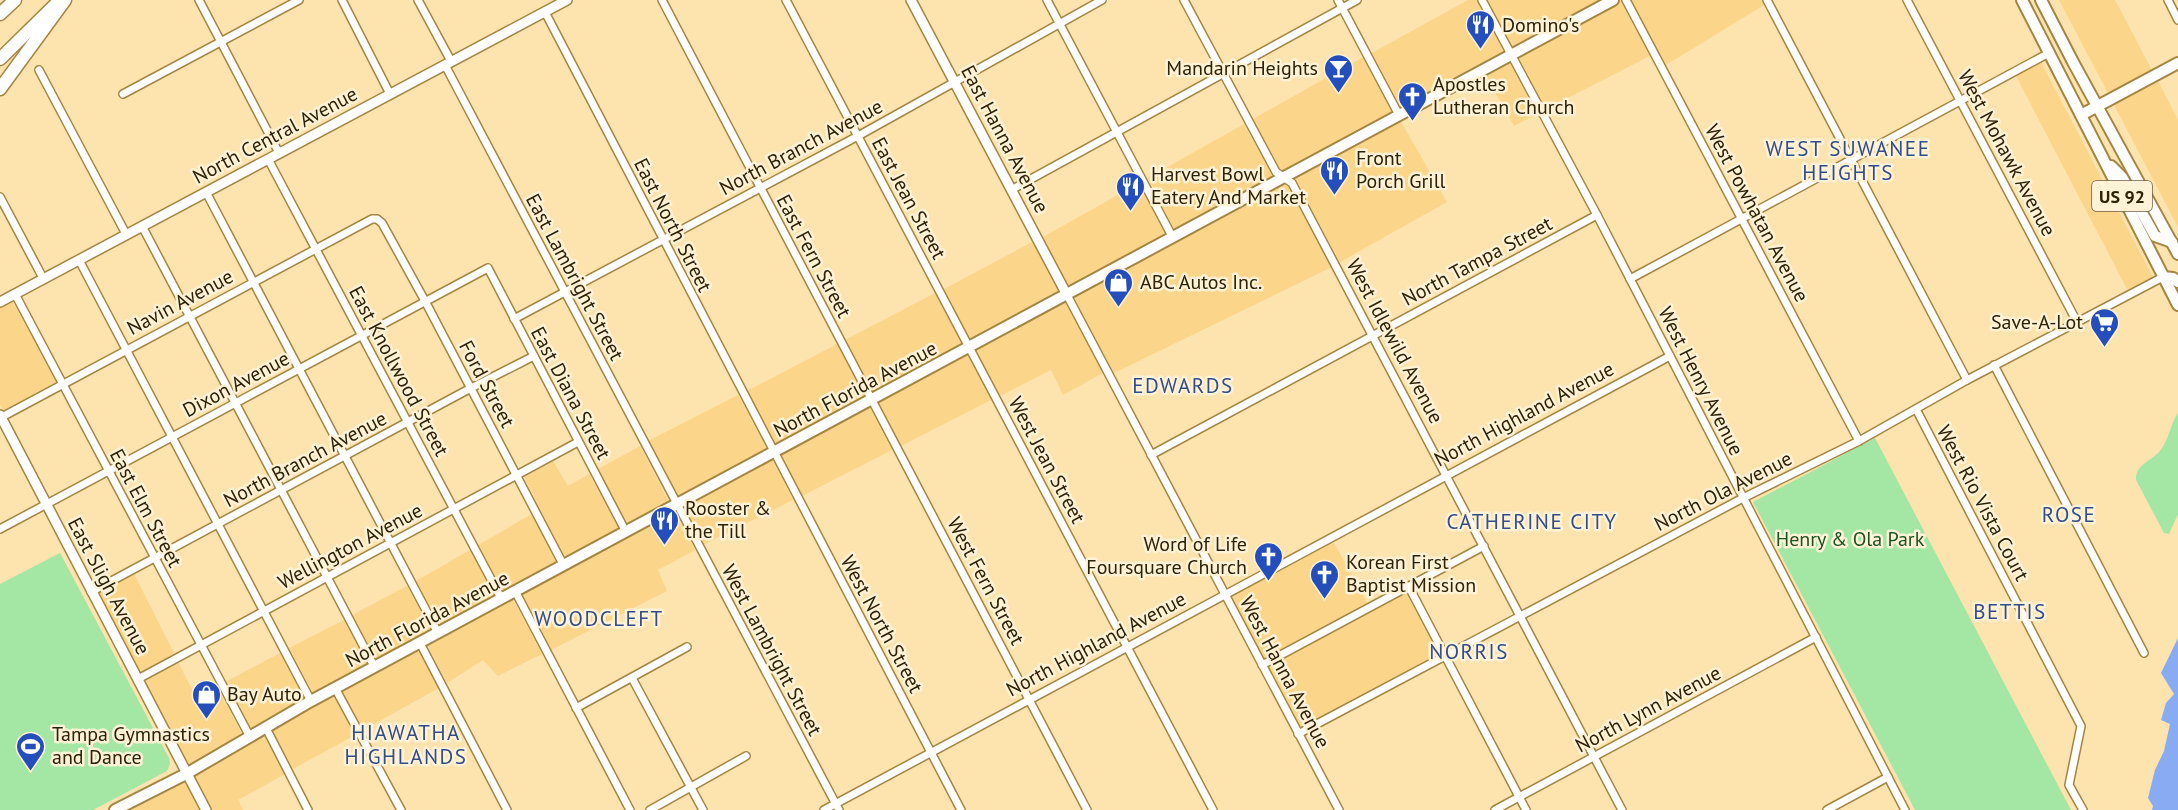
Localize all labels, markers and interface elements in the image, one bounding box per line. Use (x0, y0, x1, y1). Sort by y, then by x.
restaurant icon: Domino's (1465, 9, 1497, 51)
place label: Domino's (1502, 12, 1580, 38)
bar icon: Mandarin Heights (1323, 52, 1355, 94)
place label: Mandarin Heights (1166, 55, 1318, 81)
street label: East Hanna Avenue (955, 61, 1055, 217)
street label: West Mohawk Avenue (1952, 65, 2062, 241)
place label: Apostles Lutheran Church (1433, 71, 1575, 120)
church icon: Apostles Lutheran Church (1396, 80, 1428, 122)
street label: North Central Avenue (188, 81, 362, 189)
street label: North Branch Avenue (715, 93, 887, 201)
street label: West Powhatan Avenue (1699, 120, 1815, 306)
street label: East Jean Street (866, 133, 952, 264)
district label: WEST SUWANEE HEIGHTS (1766, 135, 1930, 186)
place label: Front Porch Grill (1356, 145, 1446, 194)
street label: East North Street (628, 154, 718, 297)
restaurant icon: Front Porch Grill (1319, 154, 1351, 196)
place label: Harvest Bowl Eatery And Market (1151, 161, 1306, 210)
restaurant icon: Harvest Bowl Eatery And Market (1114, 170, 1146, 212)
road number: US 92 (2092, 181, 2152, 211)
street label: East Lambright Street (520, 189, 630, 365)
street label: East Fern Street (771, 190, 857, 322)
street label: North Tampa Street (1397, 210, 1557, 312)
street label: West Idlewild Avenue (1341, 254, 1449, 428)
street label: Navin Avenue (122, 263, 238, 341)
shop icon: ABC Autos Inc. (1103, 266, 1135, 308)
place label: ABC Autos Inc. (1140, 269, 1262, 295)
street label: East Knollwood Street (343, 281, 455, 461)
street label: West Henry Avenue (1652, 302, 1750, 460)
supermarket icon: Save-A-Lot (2088, 306, 2120, 348)
place label: Save-A-Lot (1991, 309, 2083, 335)
street label: East Diana Street (525, 322, 617, 464)
street label: North Florida Avenue (769, 335, 941, 443)
street label: Ford Street (453, 336, 521, 432)
street label: Dixon Avenue (178, 345, 294, 423)
street label: North Highland Avenue (1430, 356, 1618, 472)
district label: EDWARDS (1132, 372, 1234, 399)
street label: West Jean Street (1003, 392, 1091, 528)
street label: North Branch Avenue (219, 405, 391, 513)
street label: West Rio Vista Court (1931, 421, 2035, 586)
street label: East Elm Street (104, 444, 188, 572)
street label: North Ola Avenue (1650, 445, 1796, 537)
place label: Rooster & the Till (685, 495, 771, 544)
street label: Wellington Avenue (273, 497, 427, 595)
district label: ROSE (2042, 501, 2096, 528)
restaurant icon: Rooster & the Till (648, 504, 680, 546)
district label: CATHERINE CITY (1446, 508, 1618, 535)
street label: East Sligh Avenue (62, 513, 156, 659)
street label: West Fern Street (941, 513, 1031, 650)
park label: Henry & Ola Park (1776, 526, 1925, 552)
place label: Word of Life Foursquare Church (1086, 531, 1247, 580)
church icon: Word of Life Foursquare Church (1252, 540, 1284, 582)
place label: Korean First Baptist Mission (1346, 549, 1476, 598)
street label: West North Street (835, 551, 929, 697)
church icon: Korean First Baptist Mission (1309, 558, 1341, 600)
street label: West Lambright Street (716, 560, 828, 740)
street label: North Florida Avenue (341, 565, 513, 673)
street label: North Highland Avenue (1002, 586, 1190, 702)
street label: West Hanna Avenue (1234, 591, 1336, 753)
district label: BETTIS (1973, 598, 2047, 625)
district label: WOODCLEFT (534, 605, 664, 632)
district label: NORRIS (1429, 638, 1509, 665)
street label: North Lynn Avenue (1571, 660, 1725, 758)
shop icon: Bay Auto (190, 678, 222, 720)
place label: Bay Auto (227, 681, 302, 707)
district label: HIAWATHA HIGHLANDS (345, 719, 467, 770)
place label: Tampa Gymnastics and Dance (52, 721, 210, 770)
sports icon: Tampa Gymnastics and Dance (15, 730, 47, 772)

